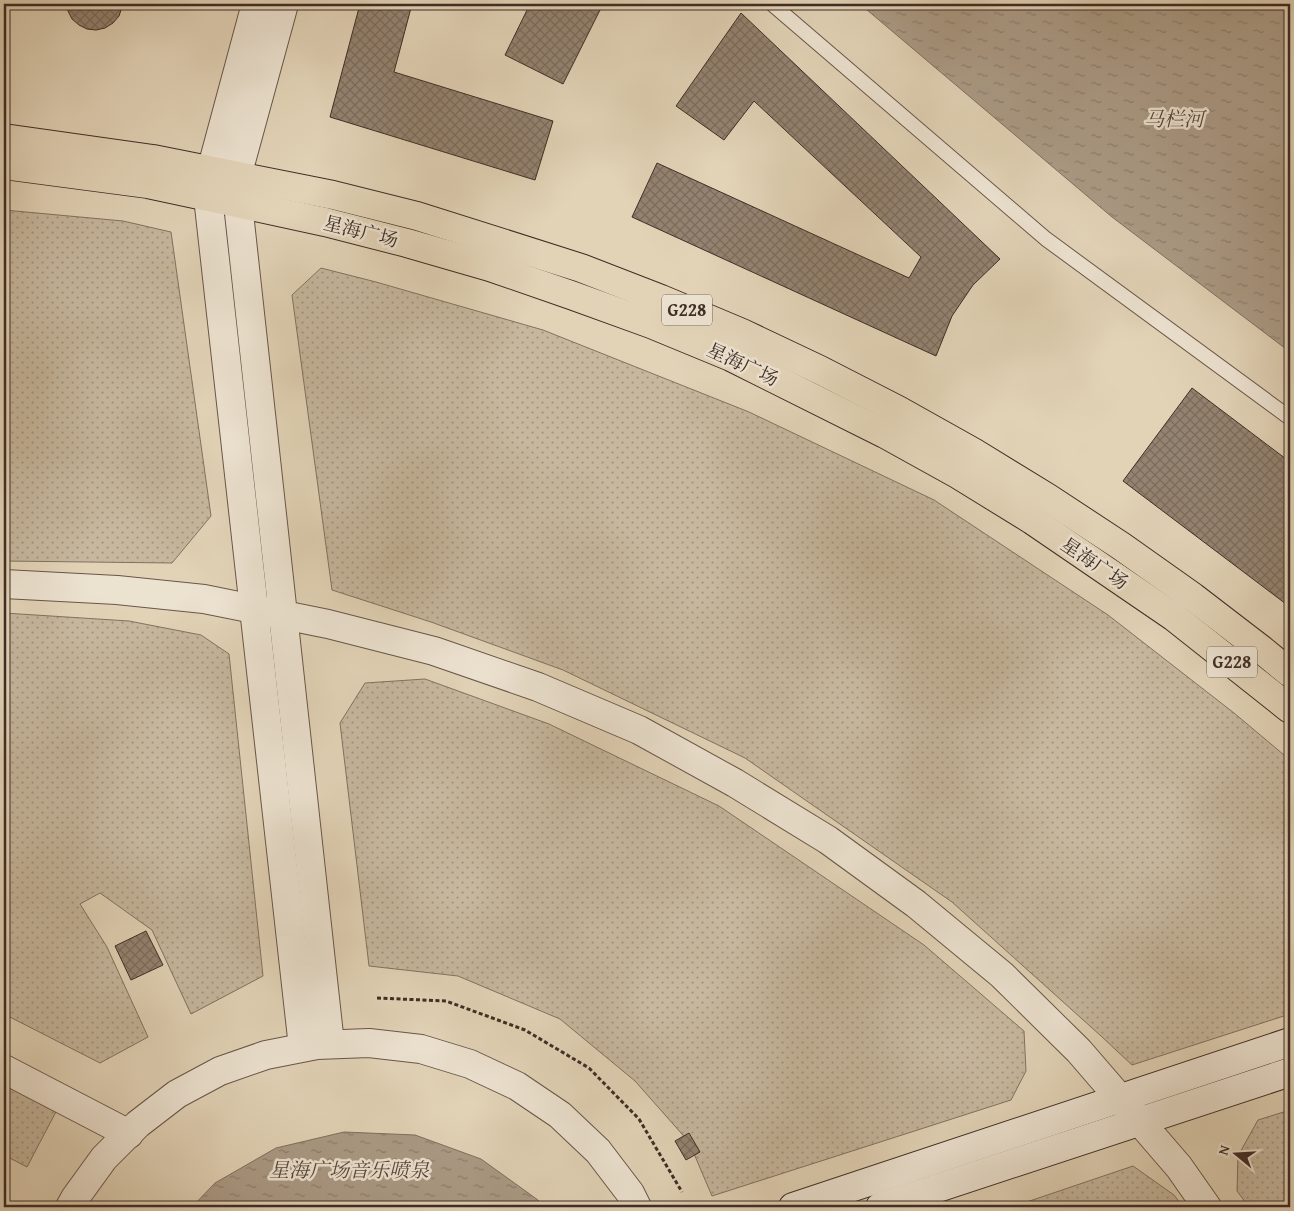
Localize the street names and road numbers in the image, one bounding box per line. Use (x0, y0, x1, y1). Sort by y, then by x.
street label: 星海广场 (321, 208, 401, 254)
road number: G228 (662, 294, 712, 326)
street label: 星海广场 (703, 335, 783, 393)
street label: 星海广场 (1056, 530, 1134, 596)
road number: G228 (1207, 646, 1257, 678)

